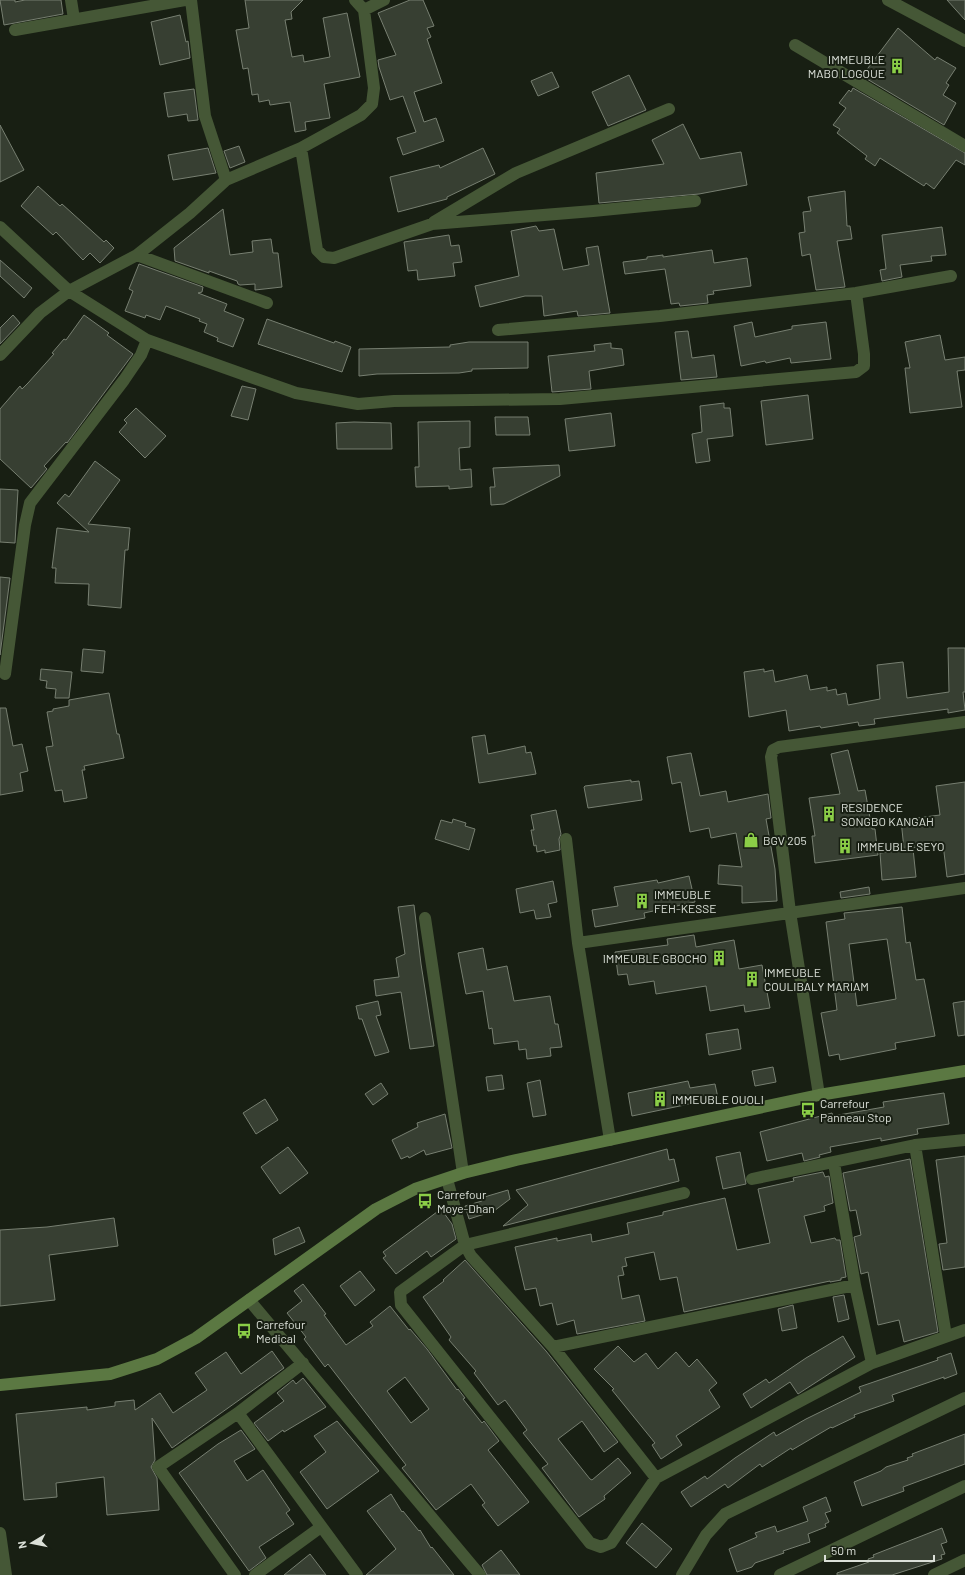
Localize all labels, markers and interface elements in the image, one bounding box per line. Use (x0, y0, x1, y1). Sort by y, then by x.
place label: IMMEUBLE MABO LOGOUE (808, 52, 885, 80)
building icon: IMMEUBLE MABO LOGOUE (888, 57, 906, 75)
place label: RESIDENCE SONGBO KANGAH (841, 800, 934, 828)
building icon: RESIDENCE SONGBO KANGAH (820, 805, 838, 823)
shop icon: BGV 205 (742, 831, 760, 849)
place label: BGV 205 (763, 833, 807, 847)
building icon: IMMEUBLE SEYO (836, 837, 854, 855)
place label: IMMEUBLE SEYO (857, 839, 945, 853)
place label: IMMEUBLE FEH-KESSE (654, 887, 717, 915)
building icon: IMMEUBLE FEH-KESSE (633, 892, 651, 910)
building icon: IMMEUBLE GBOCHO (710, 949, 728, 967)
place label: IMMEUBLE GBOCHO (603, 951, 707, 965)
place label: IMMEUBLE COULIBALY MARIAM (764, 965, 869, 993)
building icon: IMMEUBLE COULIBALY MARIAM (743, 970, 761, 988)
building icon: IMMEUBLE OUOLI (651, 1090, 669, 1108)
place label: IMMEUBLE OUOLI (672, 1092, 764, 1106)
place label: Carrefour Panneau Stop (820, 1096, 892, 1124)
bus stop icon: Carrefour Panneau Stop (799, 1101, 817, 1119)
place label: Carrefour Moye-Dhan (437, 1187, 495, 1215)
bus stop icon: Carrefour Moye-Dhan (416, 1192, 434, 1210)
place label: Carrefour Medical (256, 1317, 306, 1345)
bus stop icon: Carrefour Medical (235, 1322, 253, 1340)
north arrow (12, 1523, 52, 1563)
scale bar (825, 1537, 934, 1563)
text: N (15, 1540, 29, 1550)
text: 50 m (831, 1543, 856, 1557)

